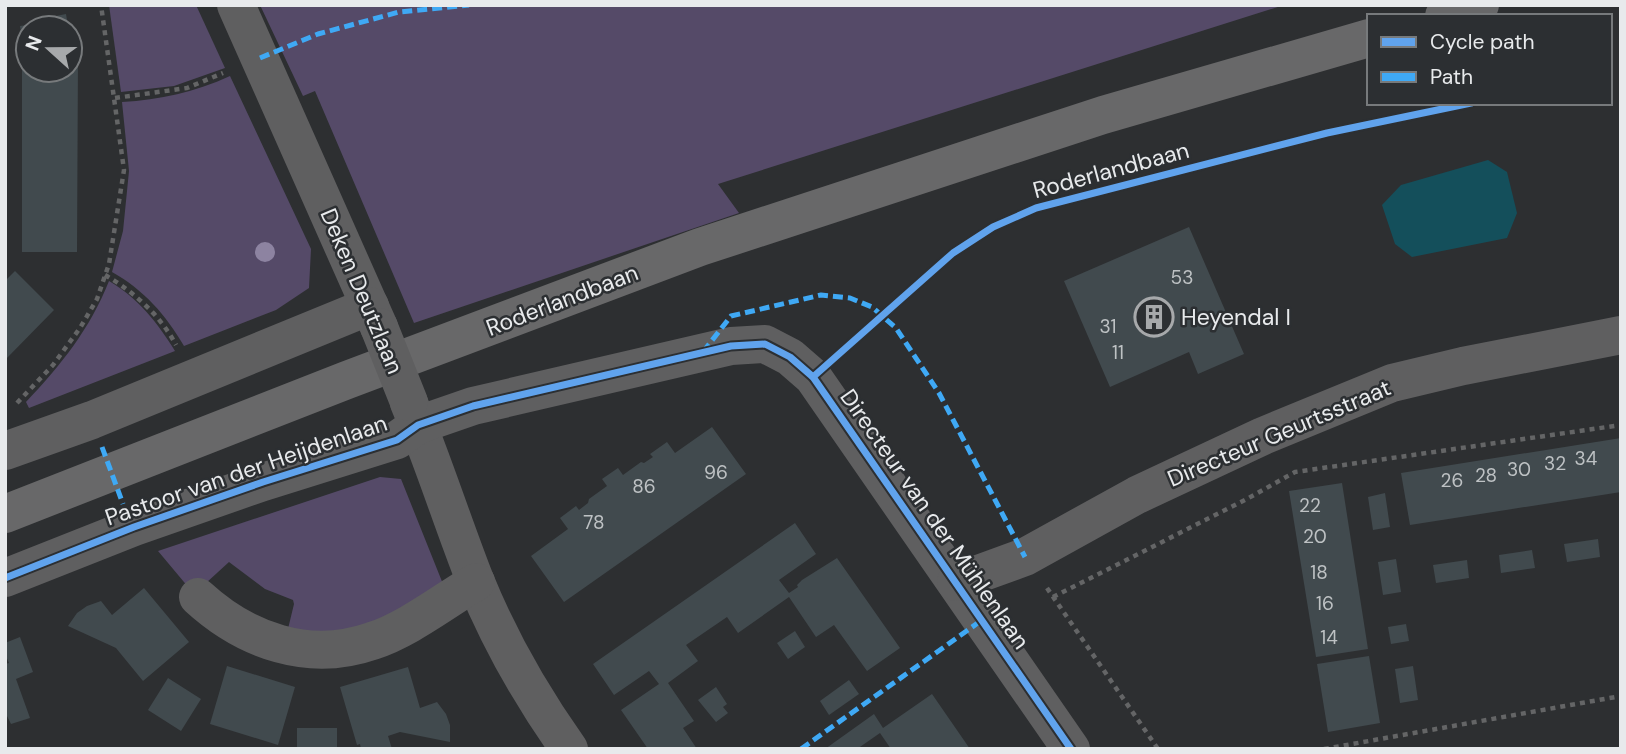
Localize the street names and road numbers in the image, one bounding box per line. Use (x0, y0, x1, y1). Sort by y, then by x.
street label: Roderlandbaan (1030, 135, 1192, 205)
street label: Deken Deutzlaan (314, 204, 410, 378)
street label: Roderlandbaan (482, 257, 642, 343)
street label: Directeur Geurtsstraat (1163, 372, 1395, 494)
street label: Directeur van der Mühlenlaan (834, 383, 1036, 655)
street label: Pastoor van der Heijdenlaan (101, 408, 391, 532)

